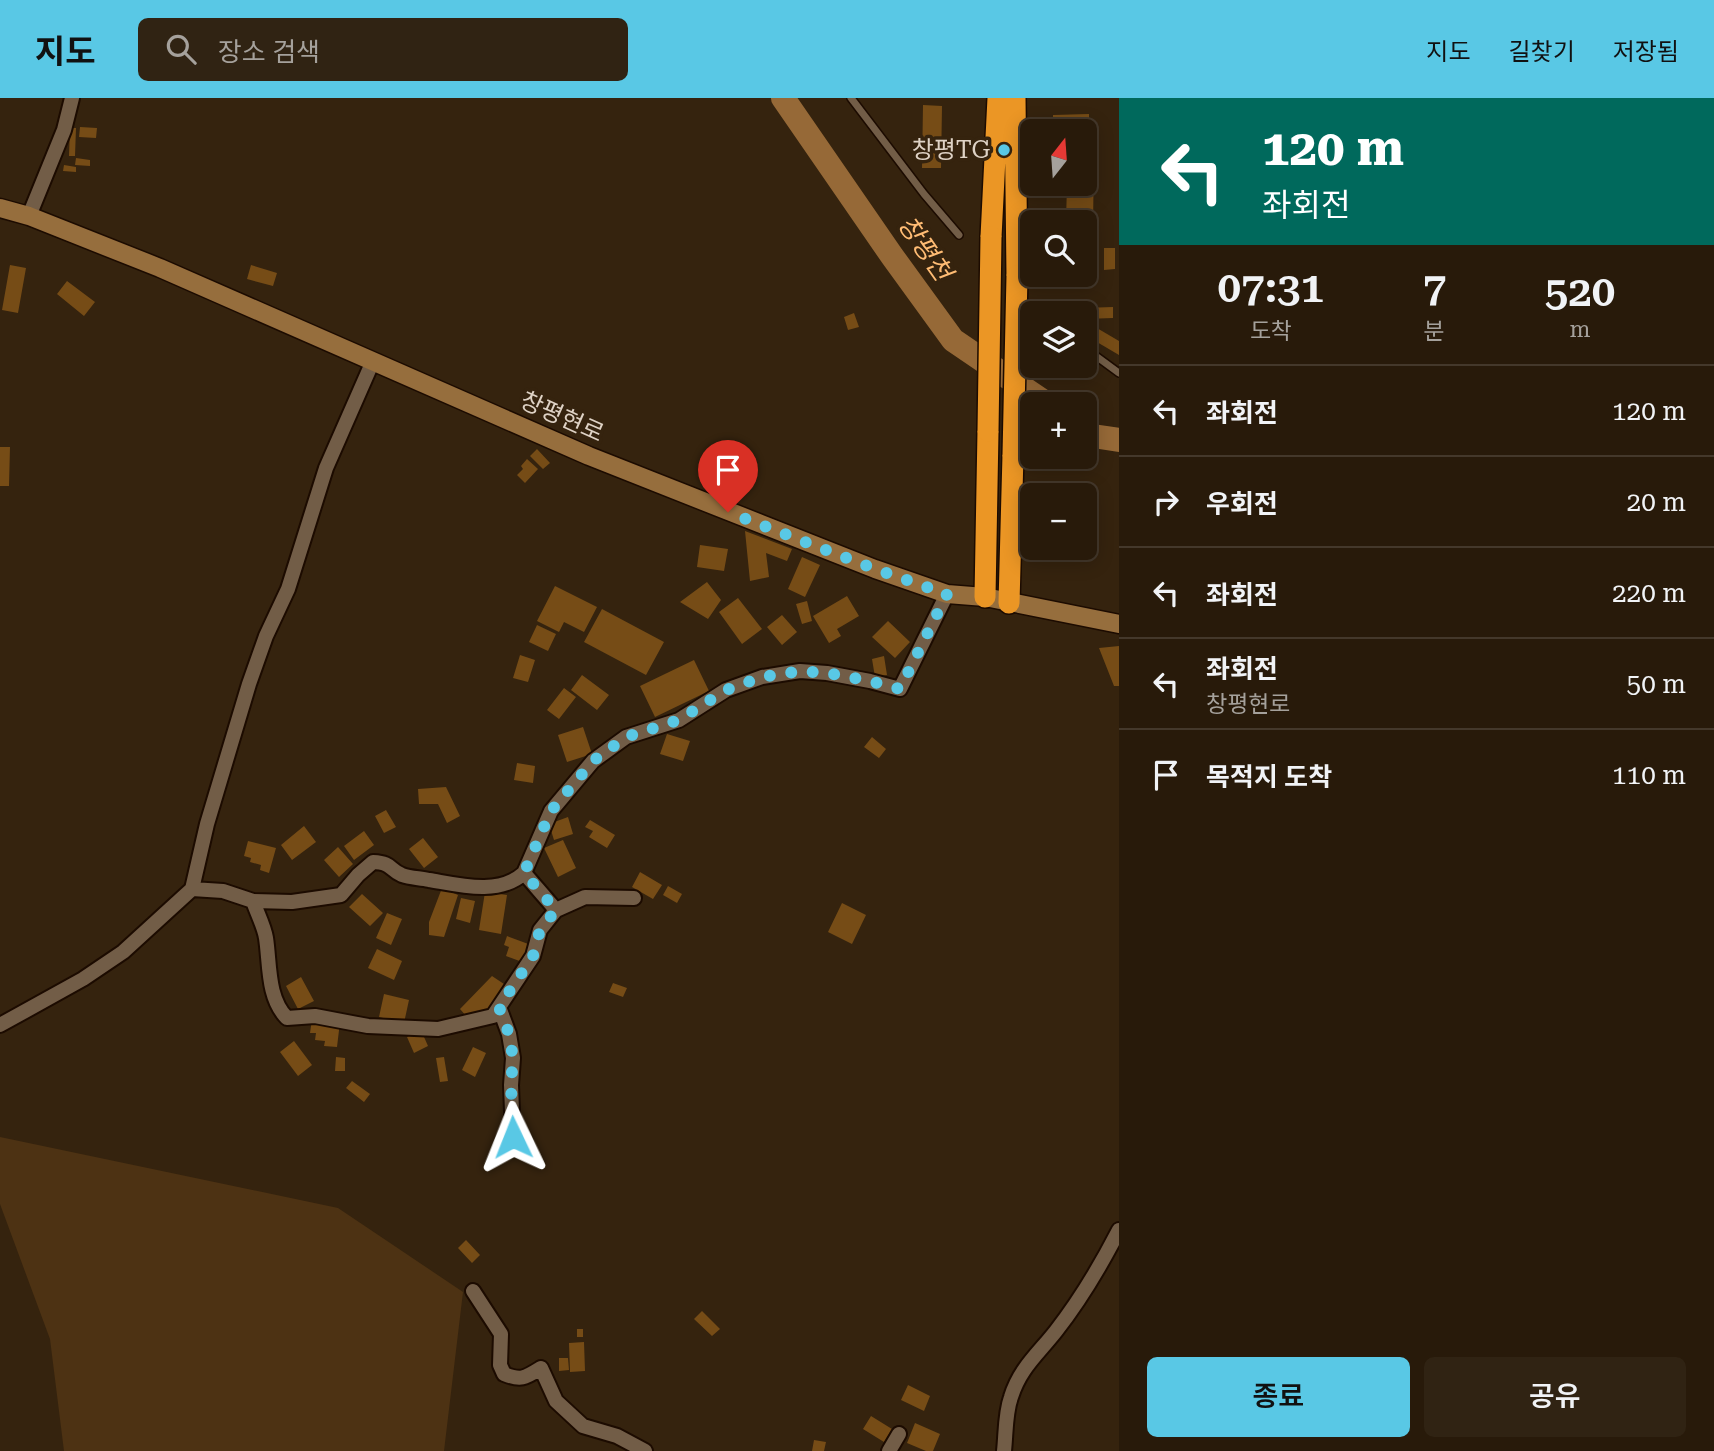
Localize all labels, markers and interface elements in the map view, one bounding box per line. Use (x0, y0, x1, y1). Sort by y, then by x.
search box (138, 18, 628, 81)
icon: search (162, 30, 200, 68)
text: 지도 (35, 32, 96, 71)
text: 장소 검색 (218, 37, 320, 67)
text: 지도 (1426, 38, 1471, 66)
text: 길찾기 (1509, 38, 1575, 66)
text: 저장됨 (1613, 38, 1679, 66)
north arrow (1020, 119, 1097, 196)
map controls (1020, 119, 1097, 560)
text: 120 m (1262, 120, 1404, 177)
icon: left (1147, 126, 1238, 217)
place label: 창평TG (912, 136, 990, 164)
marker: 창평TG (996, 142, 1012, 158)
text: 좌회전 (1262, 186, 1350, 224)
water label: 창평천 (892, 210, 960, 289)
button: search (1020, 210, 1097, 287)
text: 07:31 (1218, 263, 1324, 312)
text: 7 (1423, 263, 1446, 312)
text: 520 (1545, 267, 1615, 316)
button: layers (1020, 301, 1097, 378)
text: m (1570, 316, 1591, 343)
text: 도착 (1250, 318, 1292, 345)
text: 분 (1424, 318, 1445, 345)
street label: 창평현로 (516, 386, 608, 448)
button: + (1020, 392, 1097, 469)
icon: left (1147, 392, 1185, 430)
text: 120 m (1612, 396, 1686, 426)
text: 좌회전 (1206, 398, 1278, 428)
pin (698, 440, 758, 512)
icon: arrive (709, 451, 747, 489)
button: − (1020, 483, 1097, 560)
icon: right (1147, 483, 1185, 521)
text: 20 m (1627, 487, 1686, 517)
text: 우회전 (1206, 489, 1278, 519)
icon: left (1147, 574, 1185, 612)
text: 220 m (1612, 578, 1686, 608)
text: 좌회전 (1206, 580, 1278, 610)
text: 좌회전 (1206, 654, 1278, 684)
icon: left (1147, 665, 1185, 703)
text: 50 m (1627, 669, 1686, 699)
text: 창평현로 (1206, 691, 1291, 718)
icon: arrive (1147, 756, 1185, 794)
text: 110 m (1612, 760, 1686, 790)
text: 목적지 도착 (1206, 762, 1332, 792)
position arrow (476, 1100, 550, 1174)
button: 종료 (1147, 1357, 1410, 1437)
button: 공유 (1424, 1357, 1686, 1437)

